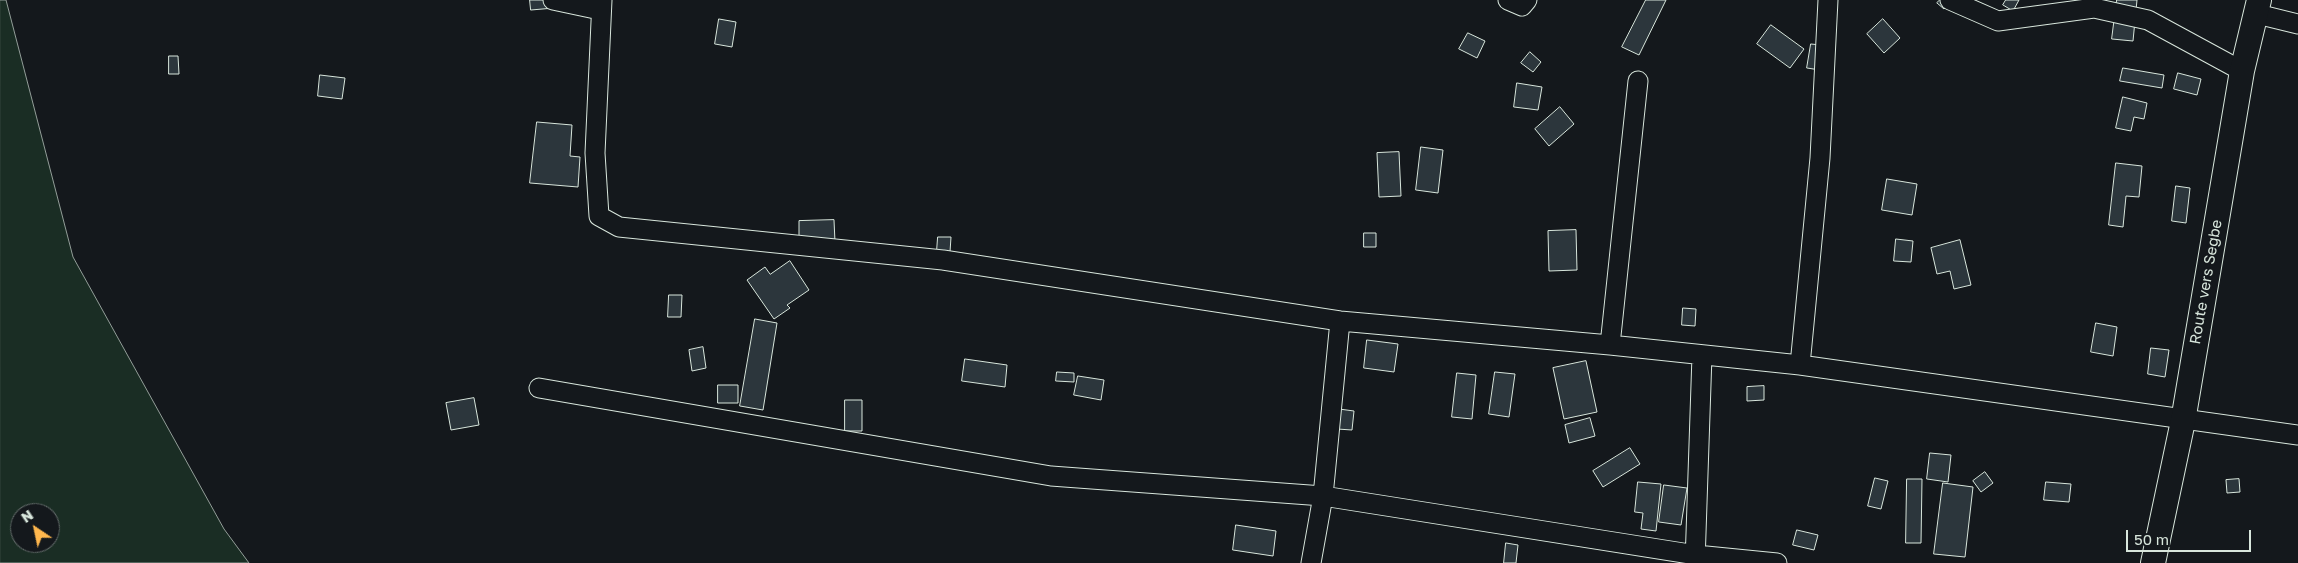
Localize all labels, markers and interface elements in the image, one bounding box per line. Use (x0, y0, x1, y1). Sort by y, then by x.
street label: Route vers Segbe (2186, 218, 2226, 346)
north arrow (10, 503, 60, 553)
text: N (18, 506, 36, 526)
scale bar (2128, 520, 2253, 552)
text: 50 m (2134, 530, 2169, 548)

